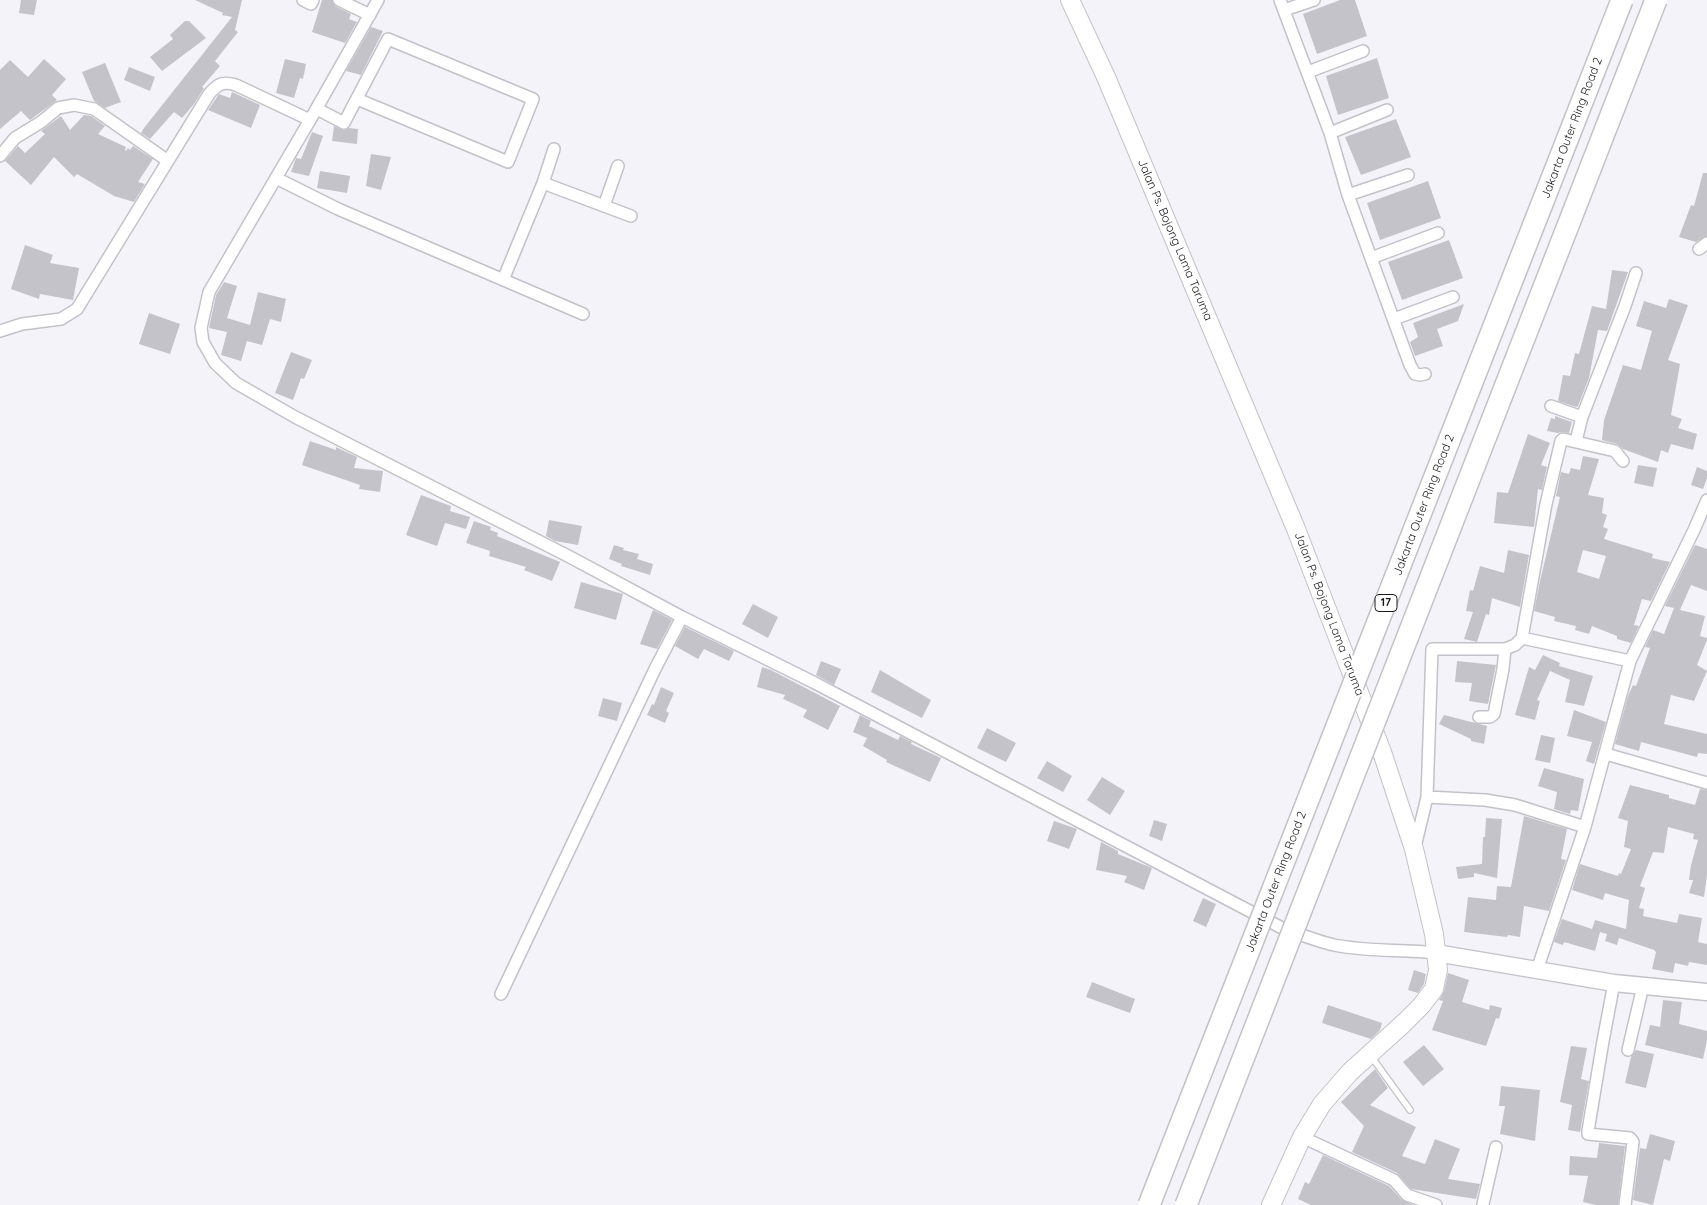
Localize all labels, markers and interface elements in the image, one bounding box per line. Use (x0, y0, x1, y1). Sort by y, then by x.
street label: Jakarta Outer Ring Road 2 (1538, 56, 1606, 200)
street label: Jalan Ps. Bojong Lama Taruma (1134, 157, 1216, 323)
street label: Jakarta Outer Ring Road 2 (1390, 433, 1458, 577)
street label: Jalan Ps. Bojong Lama Taruma (1291, 530, 1367, 698)
road number: 17 (1375, 594, 1397, 612)
street label: Jakarta Outer Ring Road 2 (1242, 810, 1310, 954)

